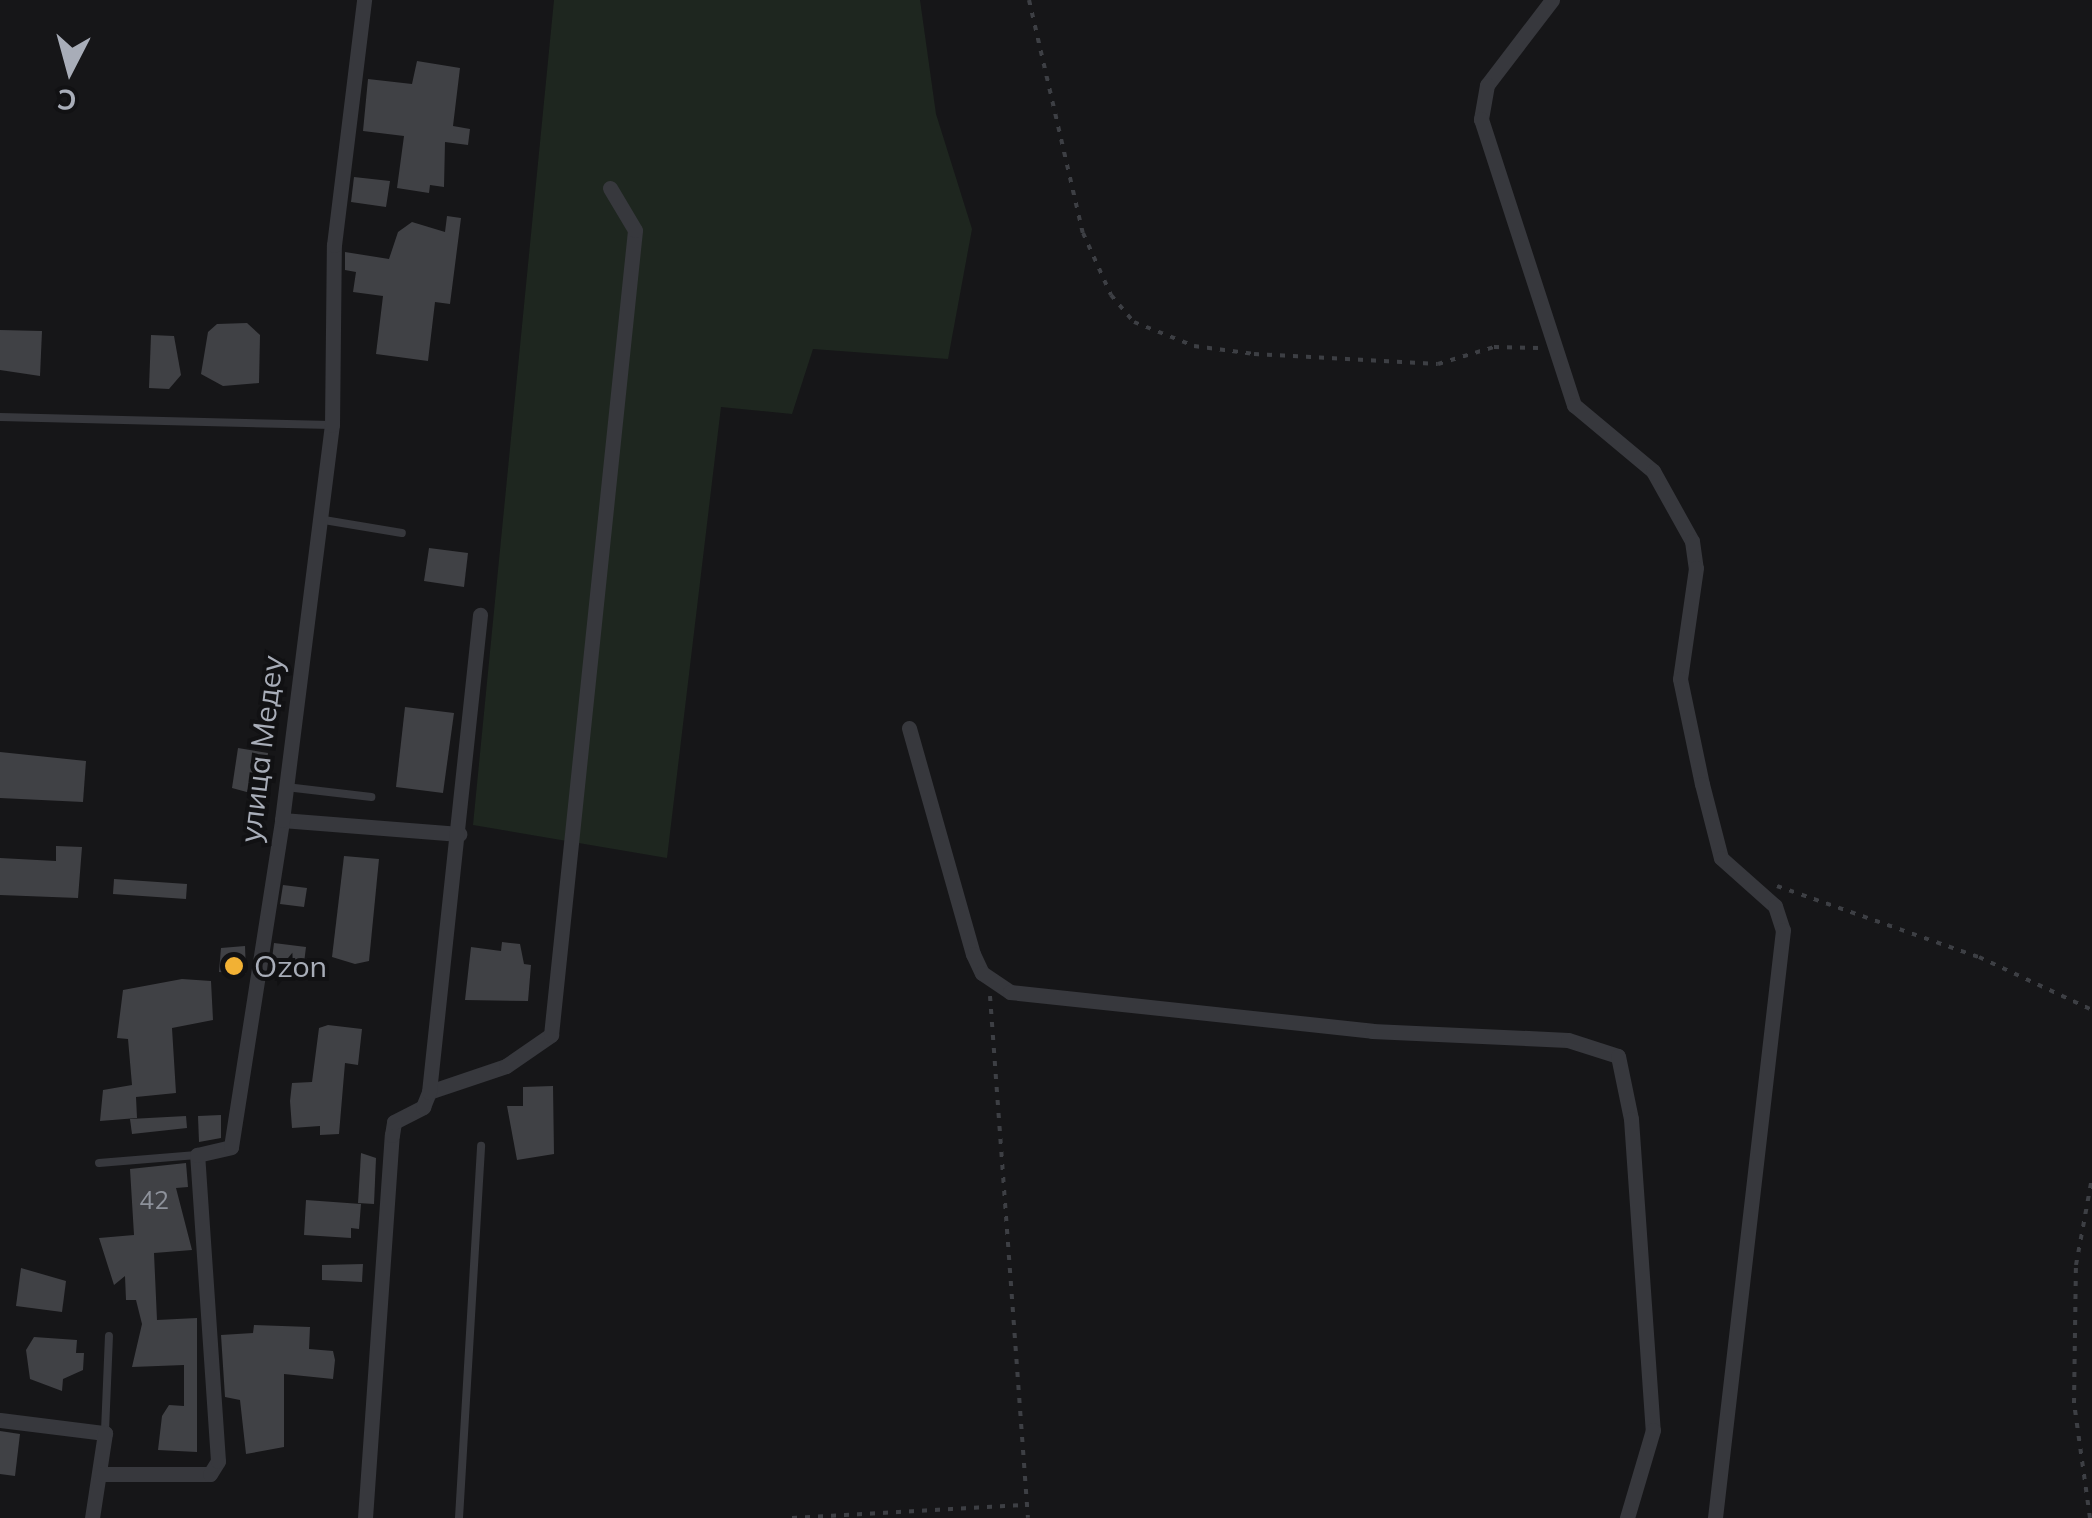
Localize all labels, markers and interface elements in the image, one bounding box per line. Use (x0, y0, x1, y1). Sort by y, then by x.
north arrow (20, 20, 120, 120)
text: С (55, 82, 78, 119)
street label: улица Медеу (232, 653, 290, 845)
place label: Ozon (254, 948, 327, 984)
marker: Ozon (223, 955, 245, 977)
house number: 42 (139, 1185, 169, 1215)

